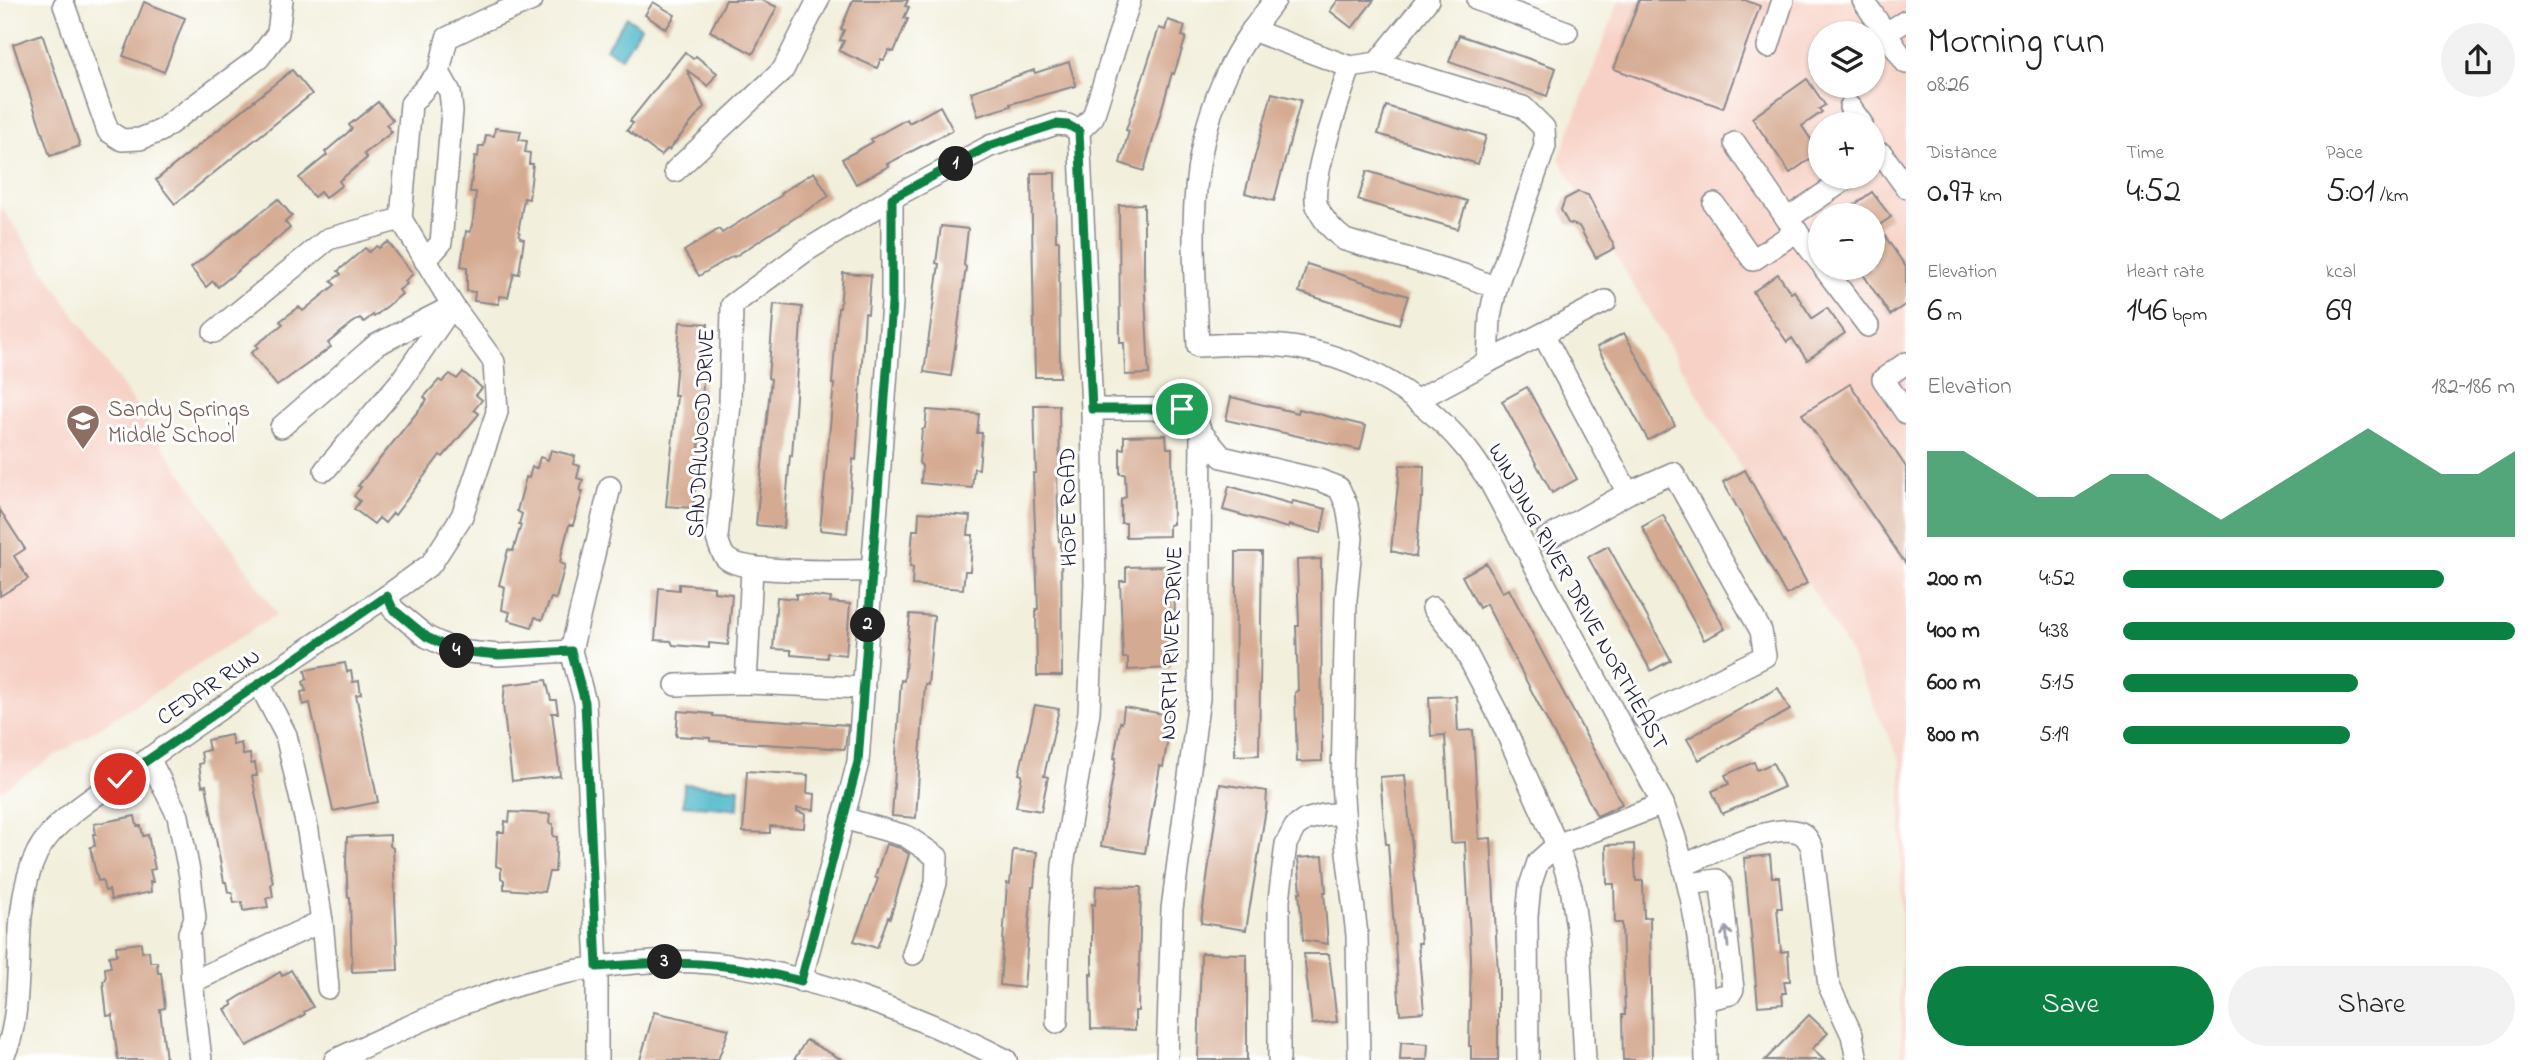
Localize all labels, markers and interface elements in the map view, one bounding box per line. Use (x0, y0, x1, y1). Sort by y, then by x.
text: Morning run (1927, 15, 2105, 71)
map controls (1808, 21, 1885, 280)
button: layers (1808, 21, 1885, 98)
button: share (2441, 23, 2515, 97)
text: 08:26 (1927, 69, 1969, 102)
button: + (1808, 112, 1885, 189)
text: Distance (1927, 140, 1997, 167)
text: Time (2126, 140, 2164, 167)
text: Pace (2326, 140, 2363, 167)
pin: 1 (939, 146, 974, 182)
text: 1 (952, 150, 959, 177)
text: 0.97 (1927, 167, 1974, 218)
text: 4:52 (2126, 167, 2181, 218)
text: 5:01 (2326, 167, 2375, 218)
text: km (1974, 183, 2002, 210)
text: /km (2375, 183, 2409, 210)
button: − (1808, 203, 1885, 280)
text: Elevation (1927, 259, 1997, 286)
text: Heart rate (2126, 259, 2204, 286)
text: kcal (2326, 259, 2356, 286)
text: 6 (1927, 286, 1942, 337)
text: 146 (2126, 286, 2167, 337)
text: 69 (2326, 286, 2352, 337)
text: m (1942, 302, 1962, 329)
text: bpm (2167, 302, 2207, 329)
street label: SANDALWOOD DRIVE (681, 327, 724, 539)
text: Elevation (1927, 371, 2012, 404)
text: 182–186 m (2431, 371, 2515, 404)
pin (1152, 379, 1212, 439)
icon: arrive (1163, 390, 1201, 428)
place label: Sandy Springs Middle School (108, 394, 250, 453)
school or university icon: Sandy Springs Middle School (64, 402, 102, 451)
street label: WINDING RIVER DRIVE NORTHEAST (1478, 438, 1675, 757)
street label: HOPE ROAD (1052, 447, 1087, 567)
street label: NORTH RIVER DRIVE (1153, 546, 1192, 741)
text: 200 m (1927, 563, 1982, 596)
text: 4:52 (2039, 563, 2075, 596)
pin: 2 (850, 608, 886, 642)
text: 2 (863, 611, 872, 638)
text: 400 m (1927, 615, 1980, 648)
text: 4:38 (2039, 615, 2069, 648)
pin: 4 (440, 634, 475, 668)
text: 4 (453, 637, 460, 664)
street label: CEDAR RUN (151, 641, 268, 735)
text: 600 m (1927, 667, 1981, 700)
text: 5:15 (2039, 667, 2075, 700)
text: 800 m (1927, 719, 1979, 752)
text: 5:19 (2039, 719, 2068, 752)
pin (90, 749, 150, 809)
icon: check (101, 760, 139, 798)
one-way arrow (1720, 926, 1733, 949)
pin: 3 (648, 944, 682, 979)
text: 3 (661, 948, 668, 975)
button: Save (1927, 966, 2214, 1046)
button: Share (2228, 966, 2515, 1046)

